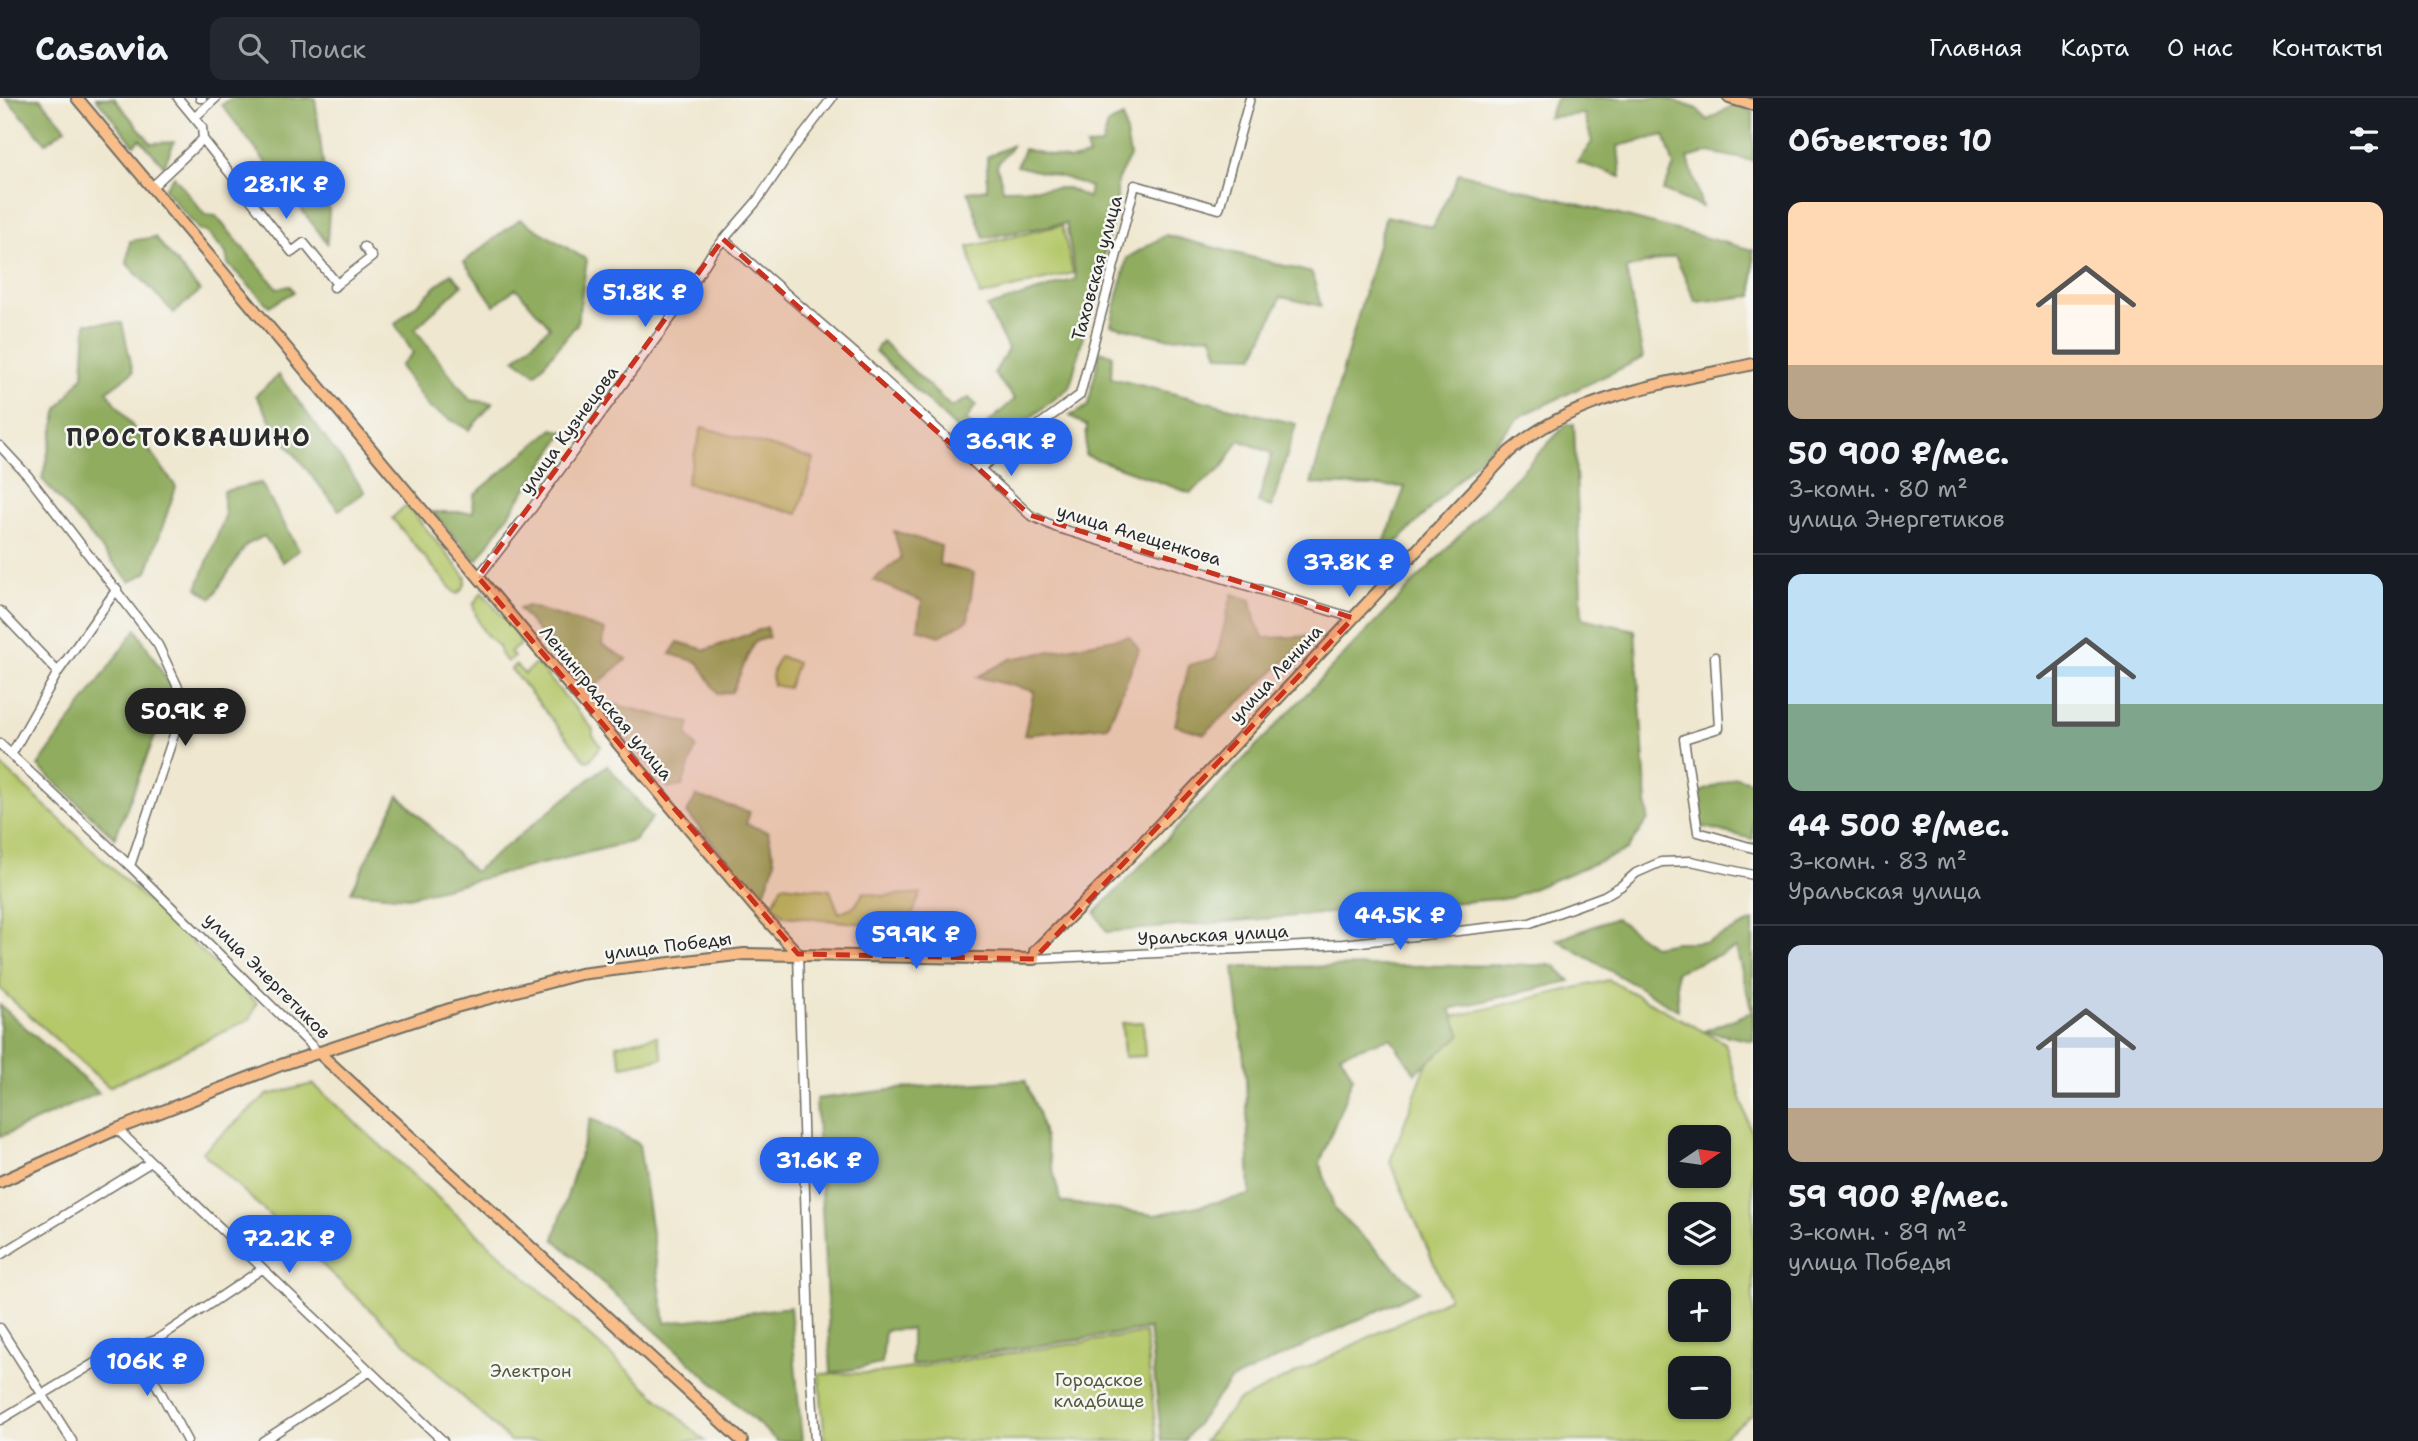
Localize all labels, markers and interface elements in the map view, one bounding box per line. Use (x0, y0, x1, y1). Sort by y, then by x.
search box (210, 17, 700, 80)
text: Casavia (35, 26, 168, 71)
icon: search (234, 29, 272, 67)
text: Поиск (290, 31, 366, 66)
text: Главная (1929, 32, 2022, 64)
text: Карта (2060, 32, 2129, 64)
text: О нас (2167, 32, 2233, 64)
text: Контакты (2271, 32, 2383, 64)
text: Объектов: 10 (1788, 120, 1992, 161)
icon: filters (2345, 121, 2383, 159)
pin: 28.1K ₽ (221, 162, 351, 221)
text: 28.1K ₽ (243, 169, 329, 199)
street label: Таховская улица (1066, 193, 1128, 343)
icon: home (2023, 247, 2149, 373)
pin: 51.8K ₽ (580, 270, 710, 329)
text: 51.8K ₽ (603, 277, 687, 307)
street label: улица Кузнецова (514, 361, 624, 499)
pin: 36.9K ₽ (946, 418, 1076, 478)
district label: ПРОСТОКВАШИНО (66, 422, 312, 454)
text: 36.9K ₽ (965, 426, 1057, 456)
text: 50 900 ₽/мес. (1788, 433, 2009, 474)
text: 3-комн. · 80 m² (1788, 474, 1968, 504)
street label: улица Алещенкова (1054, 499, 1224, 571)
text: улица Энергетиков (1788, 504, 2005, 534)
pin: 37.8K ₽ (1284, 540, 1414, 599)
text: 37.8K ₽ (1303, 547, 1395, 577)
icon: home (2023, 619, 2149, 745)
street label: улица Ленина (1224, 620, 1328, 728)
street label: Ленинградская улица (534, 621, 678, 785)
pin: 50.9K ₽ (120, 688, 250, 748)
text: 50.9K ₽ (141, 696, 229, 726)
text: 44 500 ₽/мес. (1788, 805, 2010, 846)
text: 3-комн. · 83 m² (1788, 846, 1967, 876)
text: Уральская улица (1788, 876, 1981, 906)
pin: 44.5K ₽ (1335, 892, 1465, 952)
text: 44.5K ₽ (1354, 900, 1446, 930)
street label: улица Энергетиков (199, 908, 335, 1044)
pin: 59.9K ₽ (851, 912, 981, 971)
text: 59.9K ₽ (871, 919, 961, 949)
street label: Уральская улица (1137, 919, 1289, 951)
street label: улица Победы (603, 926, 733, 966)
icon: home (2023, 990, 2149, 1116)
north arrow (1668, 1125, 1731, 1188)
map controls (1668, 1125, 1731, 1419)
pin: 31.6K ₽ (754, 1138, 884, 1197)
text: 31.6K ₽ (776, 1145, 862, 1175)
text: 59 900 ₽/мес. (1788, 1176, 2009, 1217)
button: layers (1668, 1202, 1731, 1265)
pin: 72.2K ₽ (224, 1216, 354, 1275)
text: 3-комн. · 89 m² (1788, 1217, 1967, 1247)
text: 72.2K ₽ (243, 1223, 335, 1253)
text: улица Победы (1788, 1247, 1952, 1277)
button: + (1668, 1279, 1731, 1342)
pin: 106K ₽ (90, 1338, 204, 1398)
text: 106K ₽ (106, 1346, 188, 1376)
button: − (1668, 1356, 1731, 1419)
park label: Электрон (490, 1359, 572, 1383)
park label: Городское кладбище (1053, 1368, 1145, 1413)

